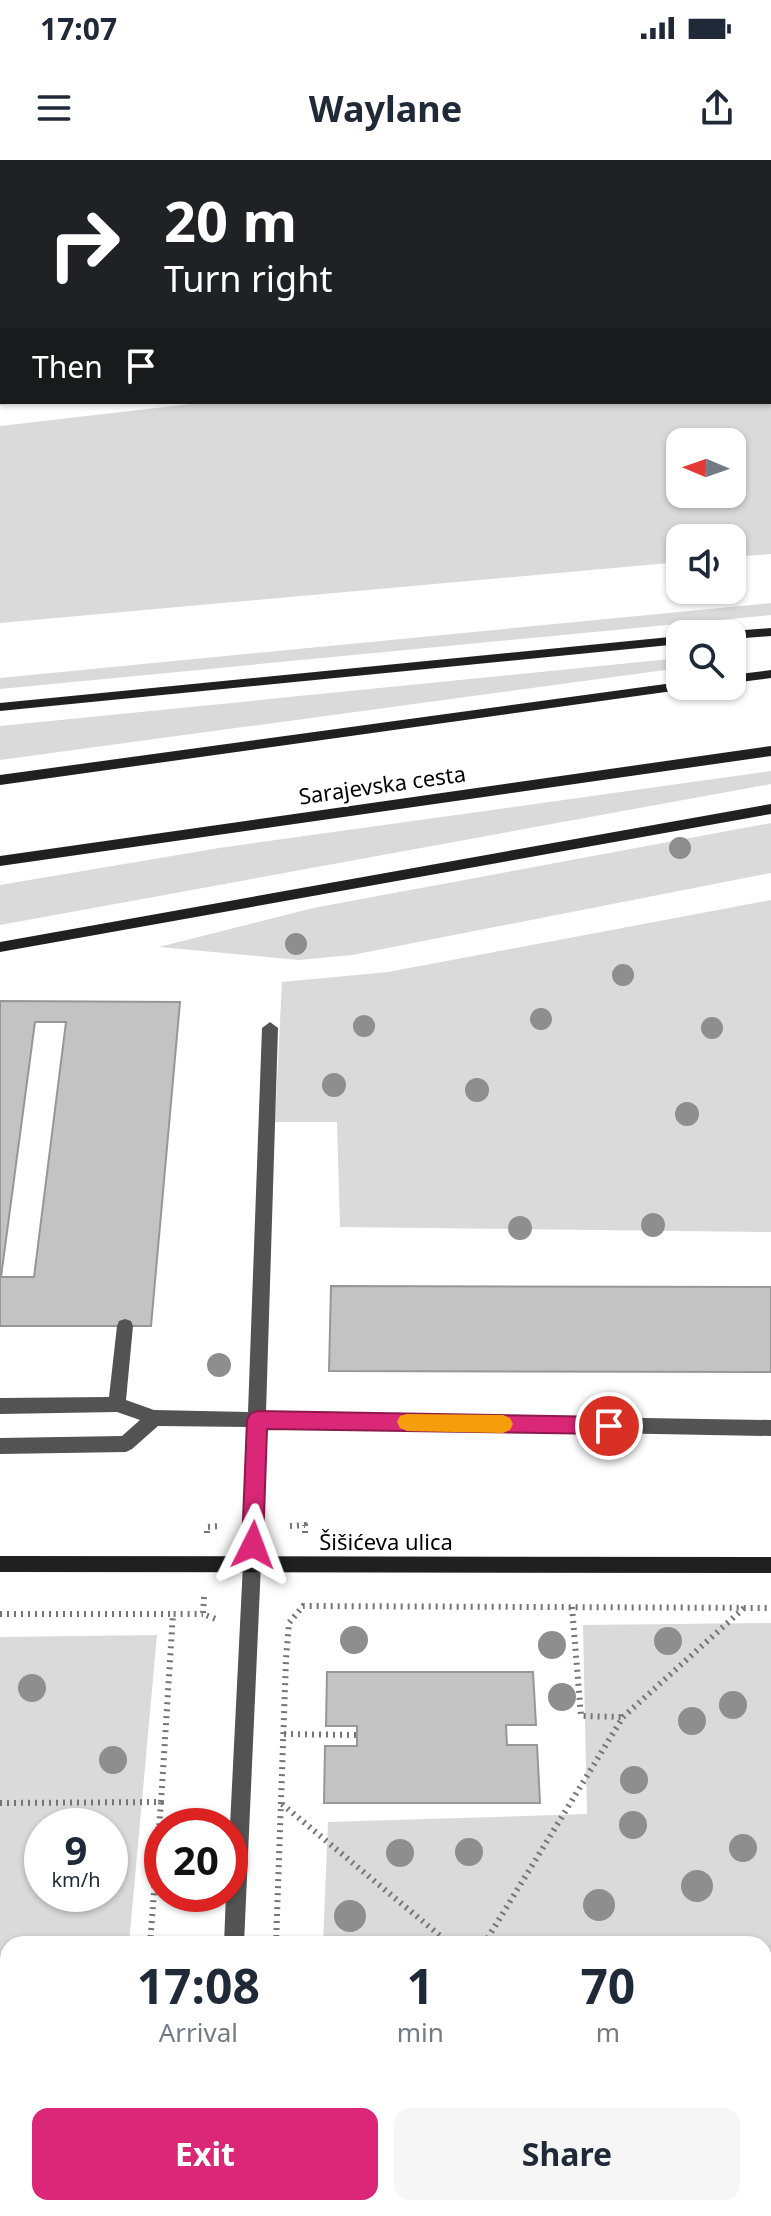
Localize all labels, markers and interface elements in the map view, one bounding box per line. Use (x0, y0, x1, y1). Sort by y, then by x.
text: 17:07 (40, 8, 117, 49)
text: Waylane (309, 84, 462, 133)
icon: menu (32, 86, 76, 130)
icon: share (695, 86, 739, 130)
text: 20 m (164, 182, 297, 258)
icon: right (32, 192, 136, 296)
text: Turn right (164, 254, 332, 303)
icon: arrive (119, 344, 163, 388)
text: Then (32, 346, 103, 387)
north arrow (666, 428, 746, 508)
map controls (666, 428, 746, 700)
button: sound (666, 524, 746, 604)
button: search (666, 620, 746, 700)
street label: Sarajevska cesta (297, 757, 467, 811)
pin (575, 1392, 643, 1460)
icon: arrive (587, 1404, 631, 1448)
position arrow (211, 1503, 295, 1587)
street label: Šišićeva ulica (319, 1526, 453, 1556)
speed limit sign: 20 (144, 1808, 248, 1912)
text: 9 (65, 1822, 87, 1877)
text: km/h (51, 1866, 101, 1893)
text: 17:08 (137, 1953, 260, 2018)
text: 1 (406, 1953, 434, 2018)
text: 70 (580, 1953, 635, 2018)
text: Arrival (159, 2014, 238, 2050)
text: min (397, 2014, 444, 2050)
text: m (596, 2014, 620, 2050)
button: Exit (32, 2108, 378, 2200)
button: Share (394, 2108, 740, 2200)

